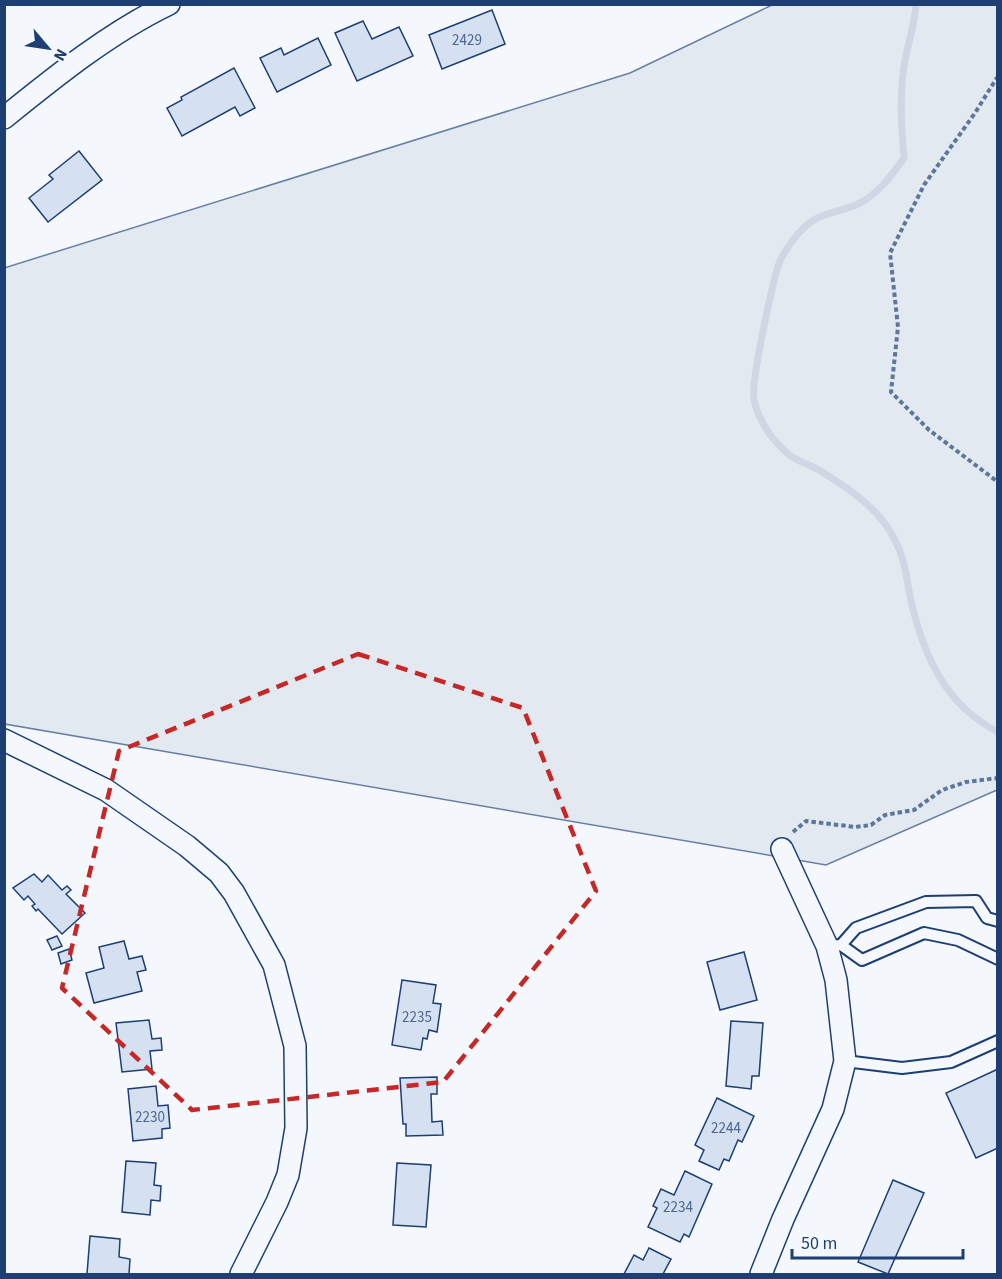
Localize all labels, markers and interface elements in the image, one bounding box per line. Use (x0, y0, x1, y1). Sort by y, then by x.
north arrow (18, 18, 78, 78)
house number: 2429 (452, 30, 482, 51)
text: N (48, 45, 72, 65)
house number: 2235 (402, 1007, 432, 1028)
house number: 2230 (135, 1107, 165, 1128)
house number: 2244 (711, 1118, 741, 1139)
house number: 2234 (663, 1197, 693, 1218)
scale bar (792, 1222, 963, 1260)
text: 50 m (801, 1231, 837, 1256)

